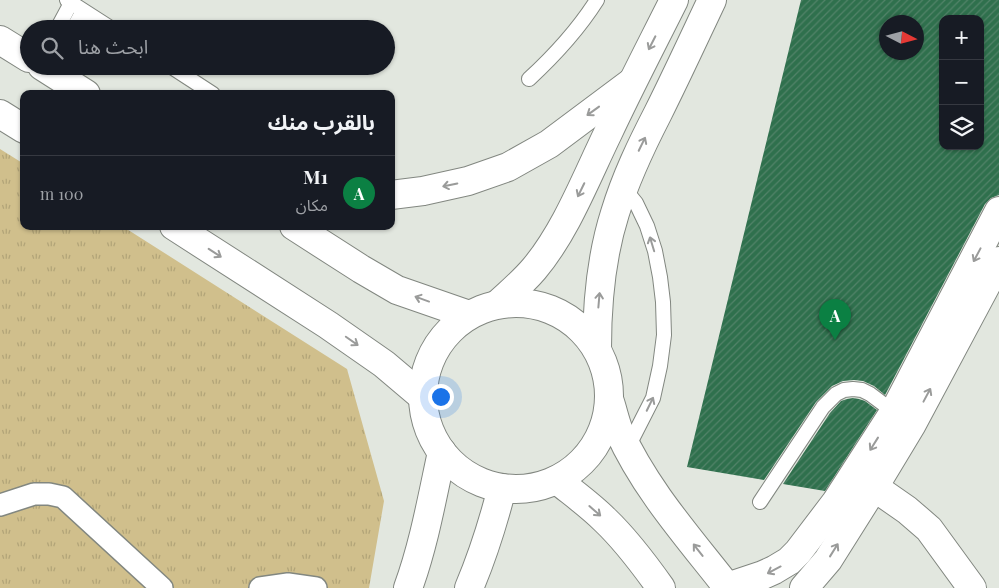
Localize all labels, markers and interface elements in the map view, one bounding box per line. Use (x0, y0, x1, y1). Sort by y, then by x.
north arrow (879, 15, 924, 60)
map controls (939, 15, 984, 150)
button: + (939, 15, 984, 60)
search box (20, 20, 395, 75)
text: ابحث هنا (78, 33, 148, 59)
icon: search (38, 34, 66, 62)
one-way arrow (647, 36, 657, 51)
button: − (939, 60, 984, 105)
button: layers (939, 105, 984, 150)
one-way arrow (586, 106, 600, 116)
text: بالقرب منك (268, 107, 375, 135)
one-way arrow (638, 137, 647, 152)
text: M1 (303, 163, 328, 189)
one-way arrow (443, 181, 459, 190)
one-way arrow (576, 182, 585, 197)
text: 100 m (40, 183, 83, 204)
text: A (354, 183, 364, 204)
text: مكان (296, 194, 328, 215)
one-way arrow (647, 237, 657, 253)
one-way arrow (972, 247, 981, 262)
one-way arrow (208, 248, 222, 258)
one-way arrow (594, 292, 603, 308)
one-way arrow (415, 294, 431, 303)
pin: A (819, 299, 851, 340)
one-way arrow (344, 336, 358, 346)
your location (428, 384, 454, 410)
one-way arrow (922, 388, 932, 403)
one-way arrow (646, 397, 655, 412)
one-way arrow (869, 436, 879, 450)
one-way arrow (588, 505, 601, 517)
one-way arrow (830, 543, 840, 557)
one-way arrow (692, 544, 703, 557)
one-way arrow (767, 566, 782, 575)

